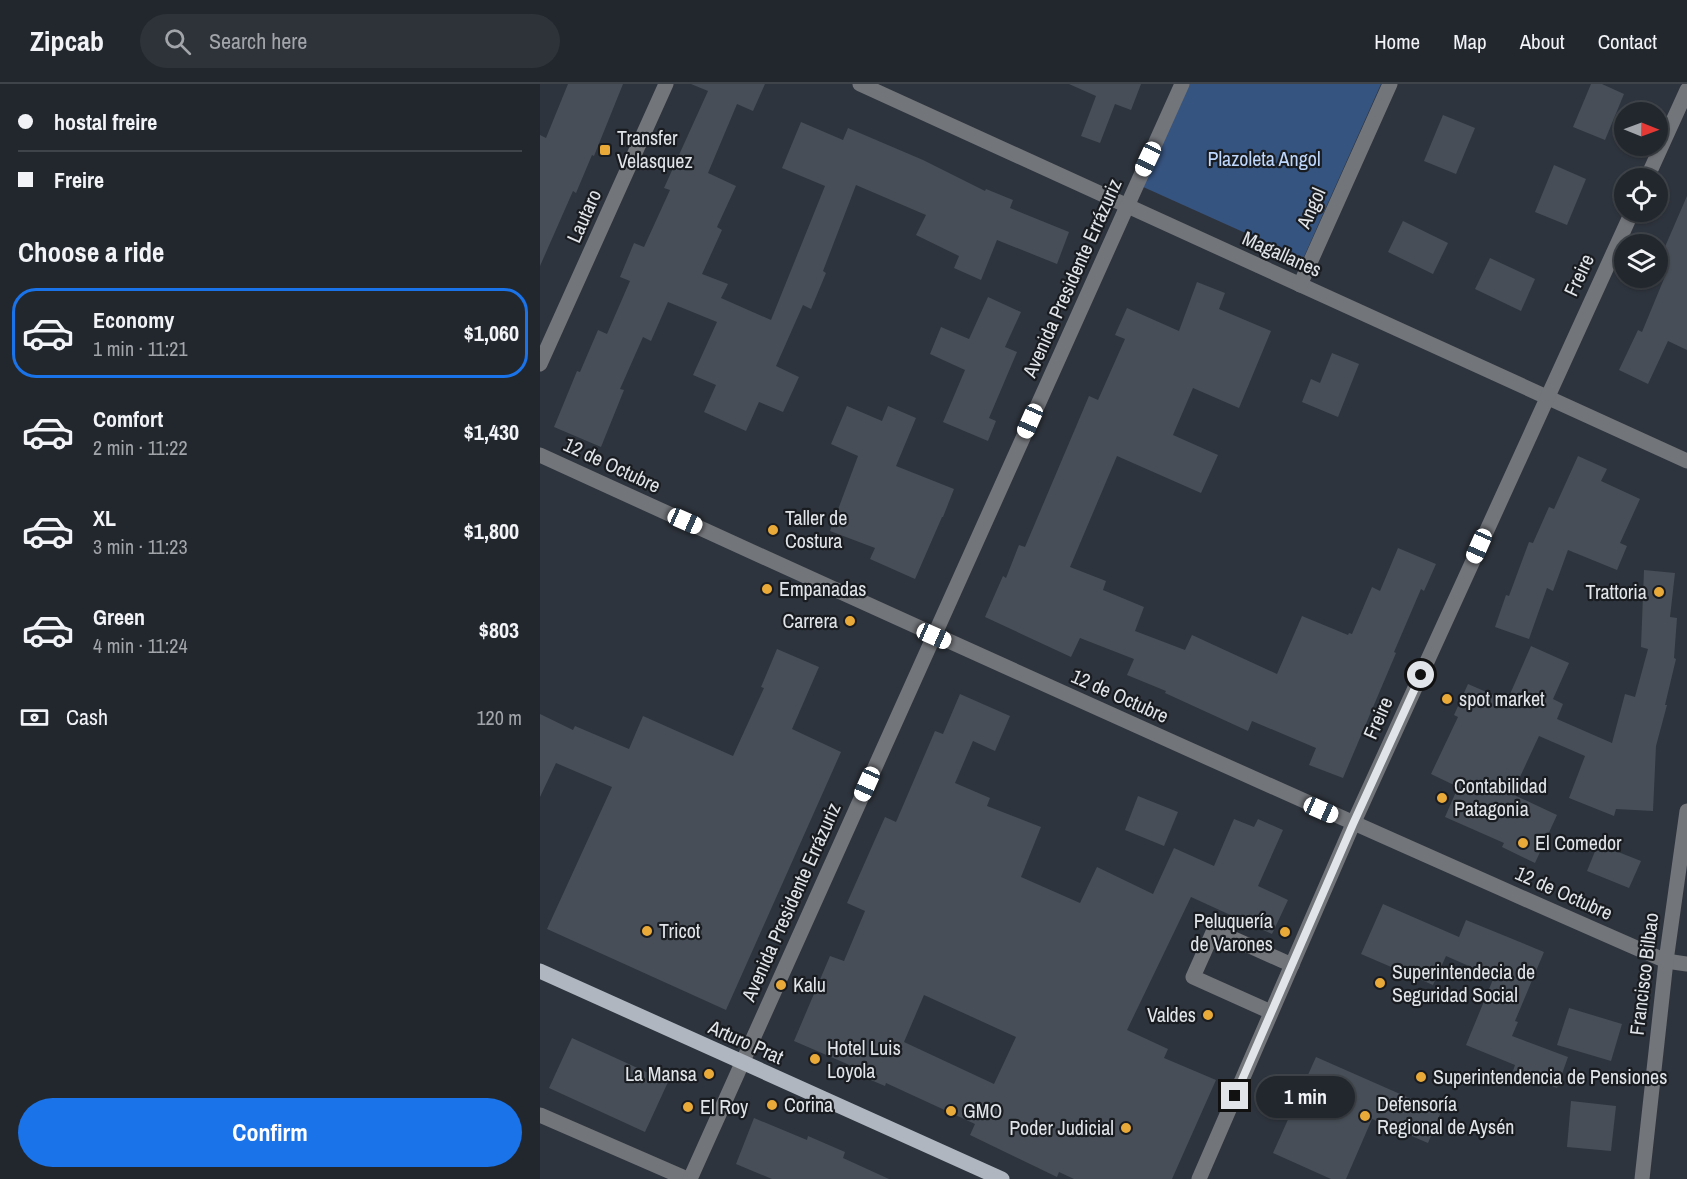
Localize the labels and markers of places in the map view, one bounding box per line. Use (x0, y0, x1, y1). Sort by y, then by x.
place label: Transfer Velasquez (617, 124, 693, 174)
marker: Transfer Velasquez (598, 143, 612, 157)
place label: Taller de Costura (785, 504, 847, 554)
marker: Taller de Costura (766, 523, 780, 537)
place label: Empanadas (779, 575, 867, 602)
place label: Trattoria (1586, 578, 1647, 605)
marker: Empanadas (760, 582, 774, 596)
marker: Trattoria (1652, 585, 1666, 599)
place label: Carrera (782, 607, 838, 634)
marker: Carrera (843, 614, 857, 628)
place label: spot market (1459, 685, 1545, 712)
marker: spot market (1440, 692, 1454, 706)
place label: Contabilidad Patagonia (1454, 772, 1547, 822)
marker: Contabilidad Patagonia (1435, 791, 1449, 805)
place label: El Comedor (1535, 829, 1622, 856)
marker: El Comedor (1516, 836, 1530, 850)
place label: Peluquería de Varones (1190, 907, 1273, 957)
place label: Tricot (659, 917, 701, 944)
marker: Tricot (640, 924, 654, 938)
marker: Peluquería de Varones (1278, 925, 1292, 939)
place label: Superintendecia de Seguridad Social (1392, 958, 1535, 1008)
place label: Kalu (793, 971, 826, 998)
marker: Superintendecia de Seguridad Social (1373, 976, 1387, 990)
marker: Kalu (774, 978, 788, 992)
place label: Valdes (1147, 1001, 1196, 1028)
marker: Valdes (1201, 1008, 1215, 1022)
place label: Hotel Luis Loyola (827, 1034, 901, 1084)
marker: Hotel Luis Loyola (808, 1052, 822, 1066)
place label: La Mansa (625, 1060, 697, 1087)
place label: Superintendencia de Pensiones (1433, 1063, 1667, 1090)
marker: La Mansa (702, 1067, 716, 1081)
marker: Superintendencia de Pensiones (1414, 1070, 1428, 1084)
place label: Defensoría Regional de Aysén (1377, 1090, 1514, 1140)
place label: Corina (784, 1091, 833, 1118)
place label: El Roy (700, 1093, 749, 1120)
place label: GMO (963, 1097, 1002, 1124)
marker: Corina (765, 1098, 779, 1112)
marker: El Roy (681, 1100, 695, 1114)
marker: GMO (944, 1104, 958, 1118)
marker: Defensoría Regional de Aysén (1358, 1109, 1372, 1123)
place label: Poder Judicial (1009, 1114, 1114, 1141)
marker: Poder Judicial (1119, 1121, 1133, 1135)

